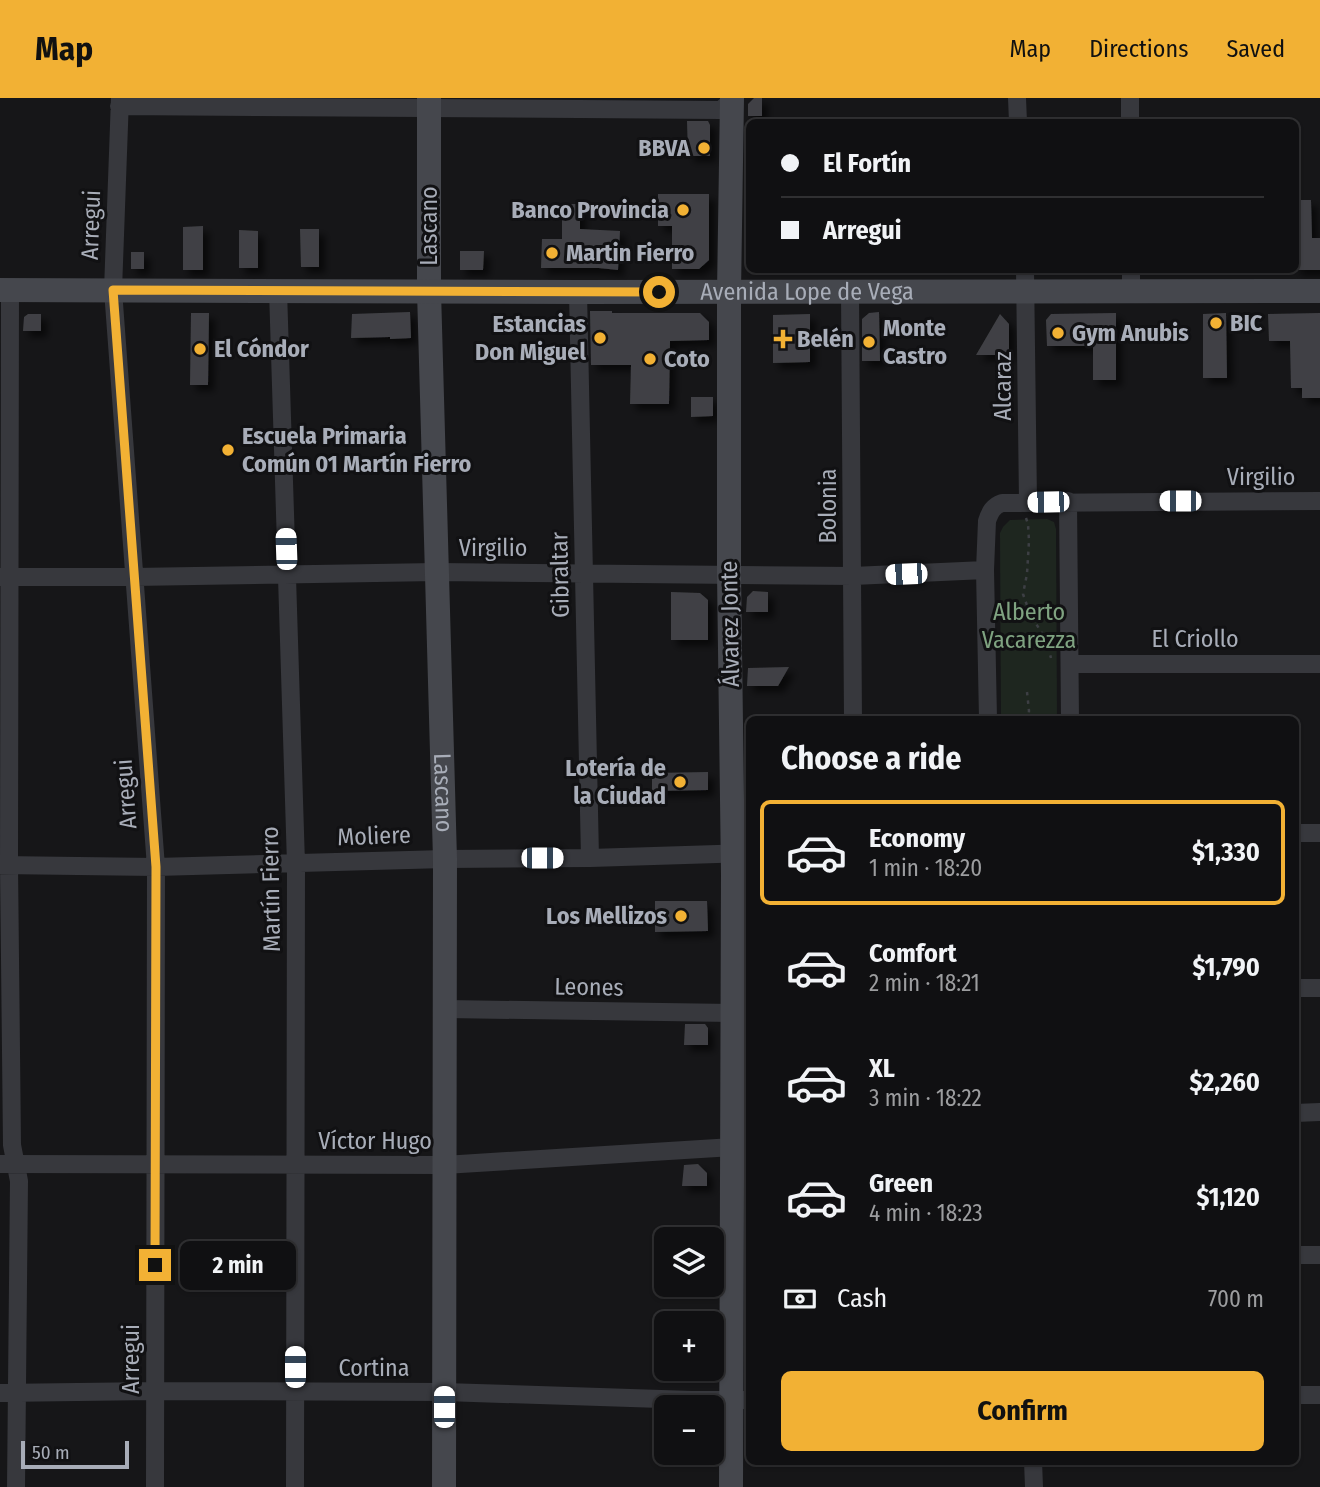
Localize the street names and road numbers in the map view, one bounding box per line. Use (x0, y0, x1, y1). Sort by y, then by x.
street label: Lascano (415, 186, 443, 266)
street label: Arregui (76, 189, 106, 261)
street label: Avenida Lope de Vega (700, 278, 914, 306)
street label: Alcaraz (989, 351, 1017, 421)
street label: Virgilio (1227, 463, 1295, 491)
street label: Bolonia (814, 468, 842, 544)
street label: Gibraltar (545, 531, 575, 618)
street label: Virgilio (459, 534, 527, 562)
street label: Álvarez Jonte (714, 561, 745, 688)
street label: El Criollo (1151, 625, 1239, 653)
street label: Lascano (428, 753, 458, 833)
street label: Arregui (110, 758, 142, 830)
street label: Moliere (337, 821, 411, 851)
street label: Martín Fierro (256, 826, 286, 952)
street label: Leones (554, 972, 624, 1002)
street label: Víctor Hugo (318, 1127, 432, 1155)
street label: Arregui (117, 1324, 145, 1394)
street label: Cortina (338, 1354, 410, 1382)

